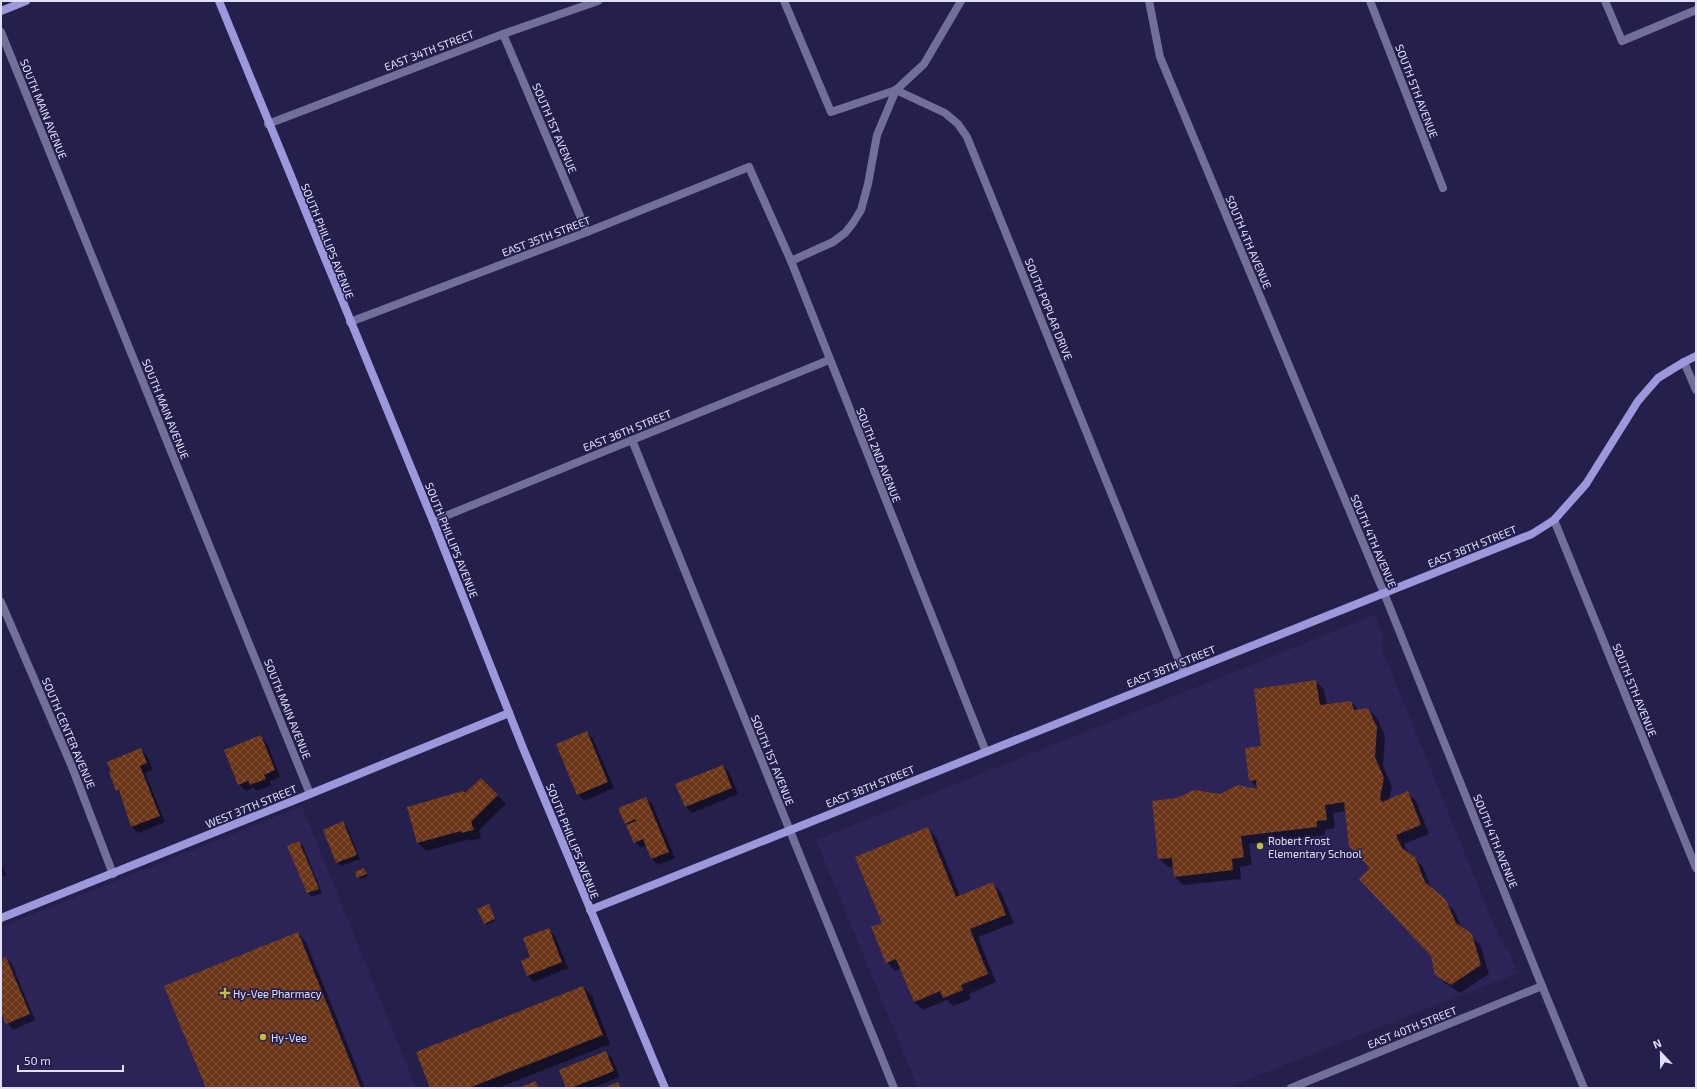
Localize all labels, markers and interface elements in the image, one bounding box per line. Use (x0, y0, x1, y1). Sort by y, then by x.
street label: EAST 34TH STREET (382, 27, 476, 73)
street label: SOUTH 5TH AVENUE (1393, 42, 1441, 140)
street label: SOUTH MAIN AVENUE (18, 57, 70, 161)
street label: SOUTH 1ST AVENUE (530, 81, 580, 175)
street label: SOUTH PHILLIPS AVENUE (299, 181, 357, 301)
street label: SOUTH 4TH AVENUE (1223, 193, 1275, 291)
street label: EAST 35TH STREET (500, 213, 593, 259)
street label: SOUTH POPLAR DRIVE (1023, 256, 1075, 362)
street label: SOUTH MAIN AVENUE (140, 357, 192, 461)
street label: EAST 36TH STREET (581, 406, 674, 454)
street label: SOUTH 2ND AVENUE (854, 406, 904, 504)
street label: SOUTH PHILLIPS AVENUE (423, 480, 481, 600)
street label: SOUTH 4TH AVENUE (1348, 492, 1400, 590)
street label: EAST 38TH STREET (1426, 522, 1519, 570)
street label: SOUTH 5TH AVENUE (1610, 641, 1660, 739)
street label: EAST 38TH STREET (1125, 642, 1218, 690)
street label: SOUTH MAIN AVENUE (262, 657, 314, 761)
street label: SOUTH CENTER AVENUE (40, 676, 98, 790)
street label: SOUTH 1ST AVENUE (749, 713, 797, 807)
street label: EAST 38TH STREET (824, 762, 917, 810)
street label: SOUTH PHILLIPS AVENUE (544, 781, 602, 901)
street label: WEST 37TH STREET (203, 782, 299, 830)
street label: SOUTH 4TH AVENUE (1471, 792, 1521, 890)
place label: Robert Frost Elementary School (1268, 834, 1362, 860)
marker: Robert Frost Elementary School (1255, 841, 1265, 851)
place label: Hy-Vee Pharmacy (233, 987, 322, 1000)
marker: Hy-Vee Pharmacy (220, 988, 230, 998)
street label: EAST 40TH STREET (1365, 1003, 1459, 1051)
place label: Hy-Vee (271, 1031, 307, 1044)
marker: Hy-Vee (258, 1032, 268, 1042)
north arrow (1641, 1033, 1681, 1073)
text: N (1651, 1036, 1663, 1051)
scale bar (18, 1047, 123, 1073)
text: 50 m (24, 1053, 51, 1067)

